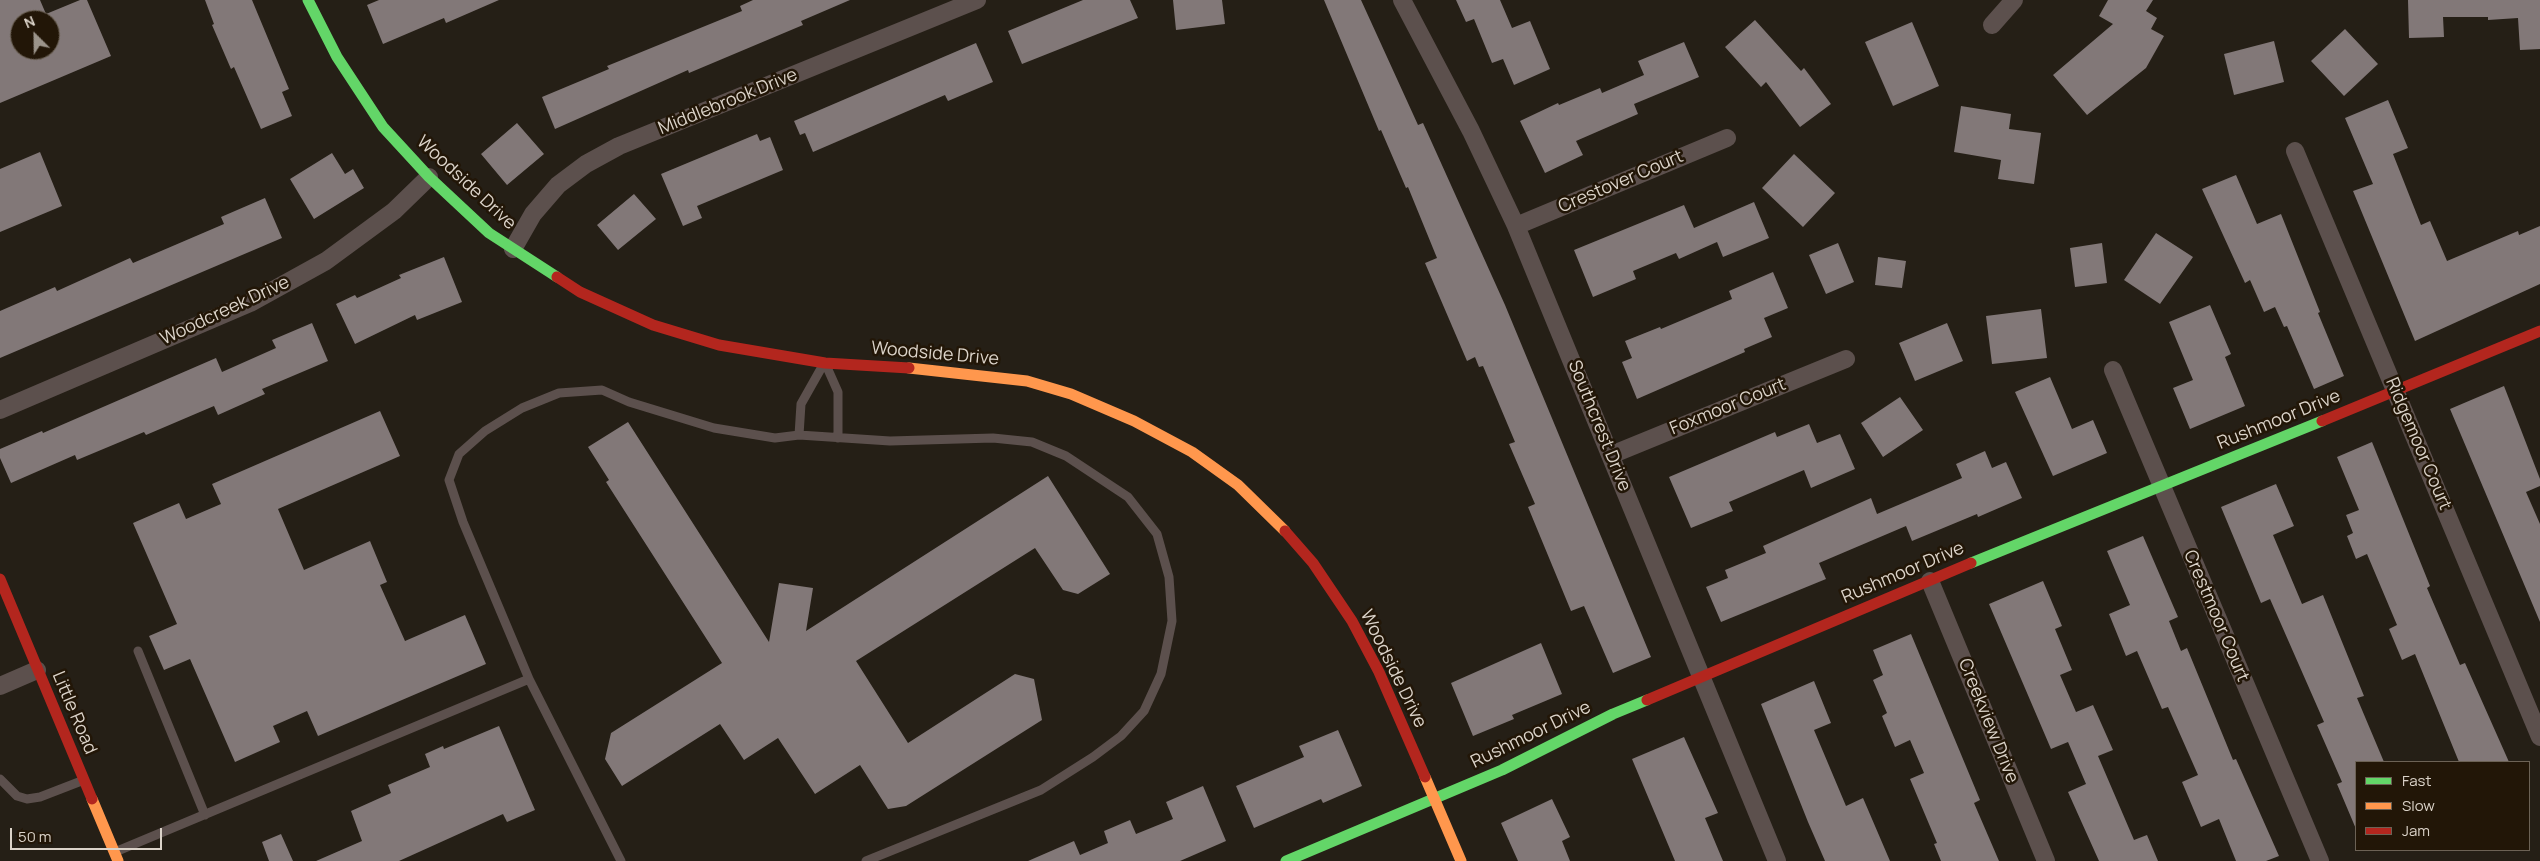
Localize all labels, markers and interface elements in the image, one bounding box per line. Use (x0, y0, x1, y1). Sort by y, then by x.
north arrow (10, 10, 60, 60)
text: N (21, 11, 38, 32)
street label: Middlebrook Drive (655, 64, 801, 140)
street label: Woodside Drive (412, 131, 520, 235)
street label: Crestover Court (1555, 146, 1687, 218)
street label: Woodcreek Drive (157, 272, 293, 350)
street label: Woodside Drive (870, 338, 1000, 370)
street label: Southcrest Drive (1563, 357, 1635, 495)
street label: Foxmoor Court (1667, 374, 1789, 440)
street label: Ridgemoor Court (2380, 375, 2456, 513)
street label: Rushmoor Drive (2214, 385, 2344, 455)
street label: Rushmoor Drive (1839, 537, 1967, 609)
street label: Crestmoor Court (2179, 547, 2253, 685)
street label: Woodside Drive (1355, 607, 1431, 731)
street label: Creekview Drive (1953, 656, 2023, 786)
street label: Little Road (47, 668, 101, 758)
street label: Rushmoor Drive (1467, 697, 1595, 773)
legend (2355, 761, 2530, 851)
text: Fast (2402, 770, 2431, 791)
text: Slow (2402, 795, 2435, 816)
scale bar (12, 818, 165, 850)
text: Jam (2402, 820, 2430, 841)
text: 50 m (18, 826, 52, 847)

